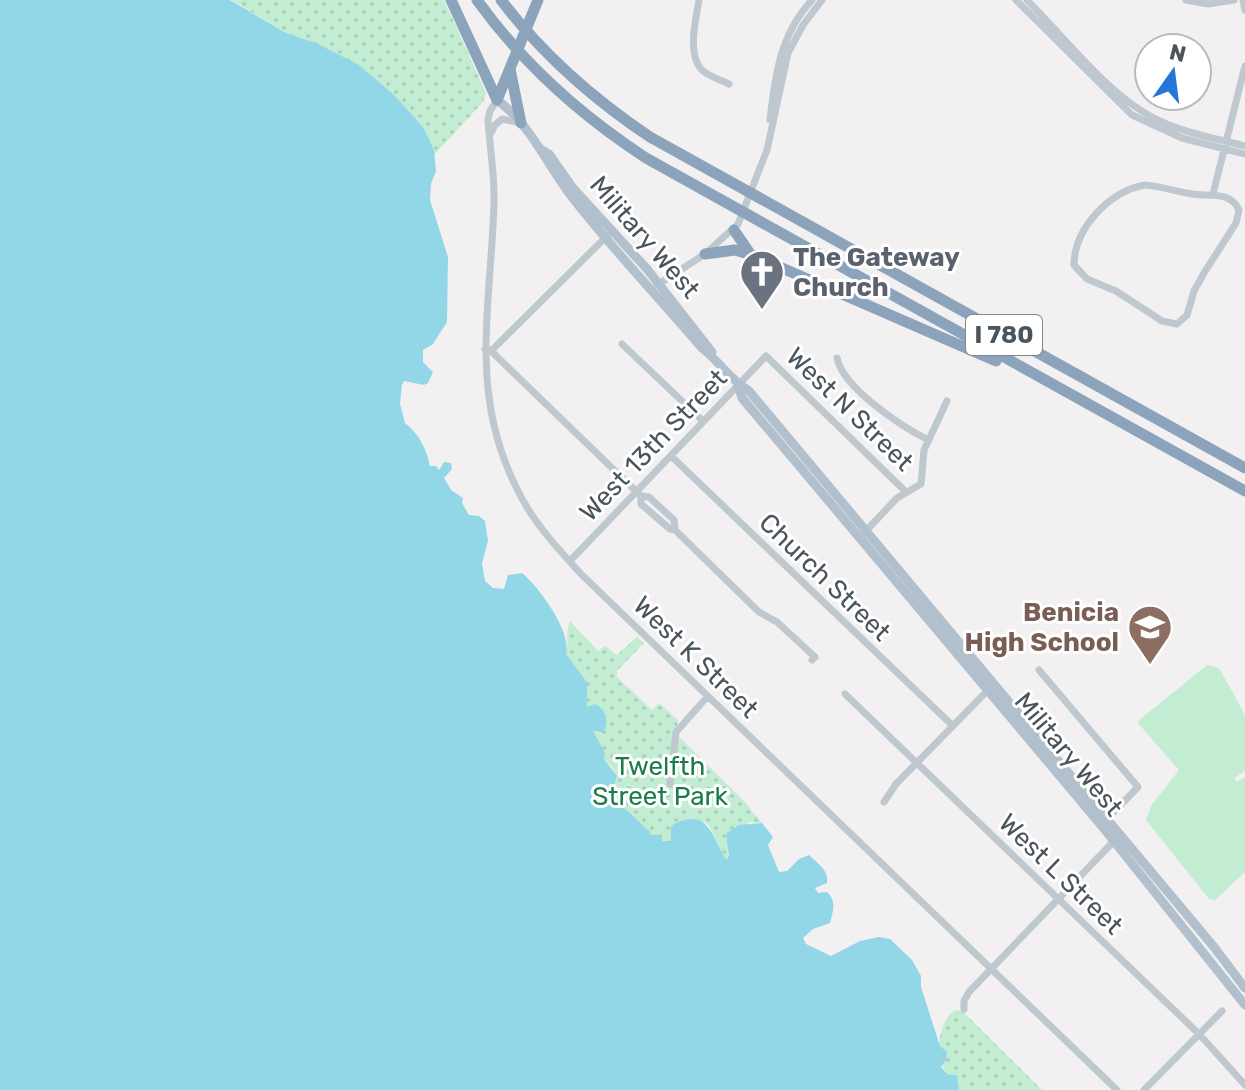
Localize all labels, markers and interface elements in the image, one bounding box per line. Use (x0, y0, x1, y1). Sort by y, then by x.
north arrow (1133, 32, 1213, 112)
text: N (1167, 38, 1189, 68)
street label: Military West (583, 170, 706, 305)
place label: The Gateway Church (793, 242, 960, 303)
church icon: The Gateway Church (738, 248, 786, 311)
road number: I 780 (966, 315, 1042, 355)
street label: West N Street (780, 341, 919, 478)
street label: West 13th Street (573, 363, 734, 528)
street label: Church Street (753, 507, 897, 648)
street label: West K Street (627, 590, 765, 725)
place label: Benicia High School (965, 597, 1119, 658)
school or university icon: Benicia High School (1126, 603, 1174, 666)
street label: Military West (1008, 686, 1129, 822)
park label: Twelfth Street Park (592, 751, 728, 812)
street label: West L Street (992, 808, 1129, 941)

